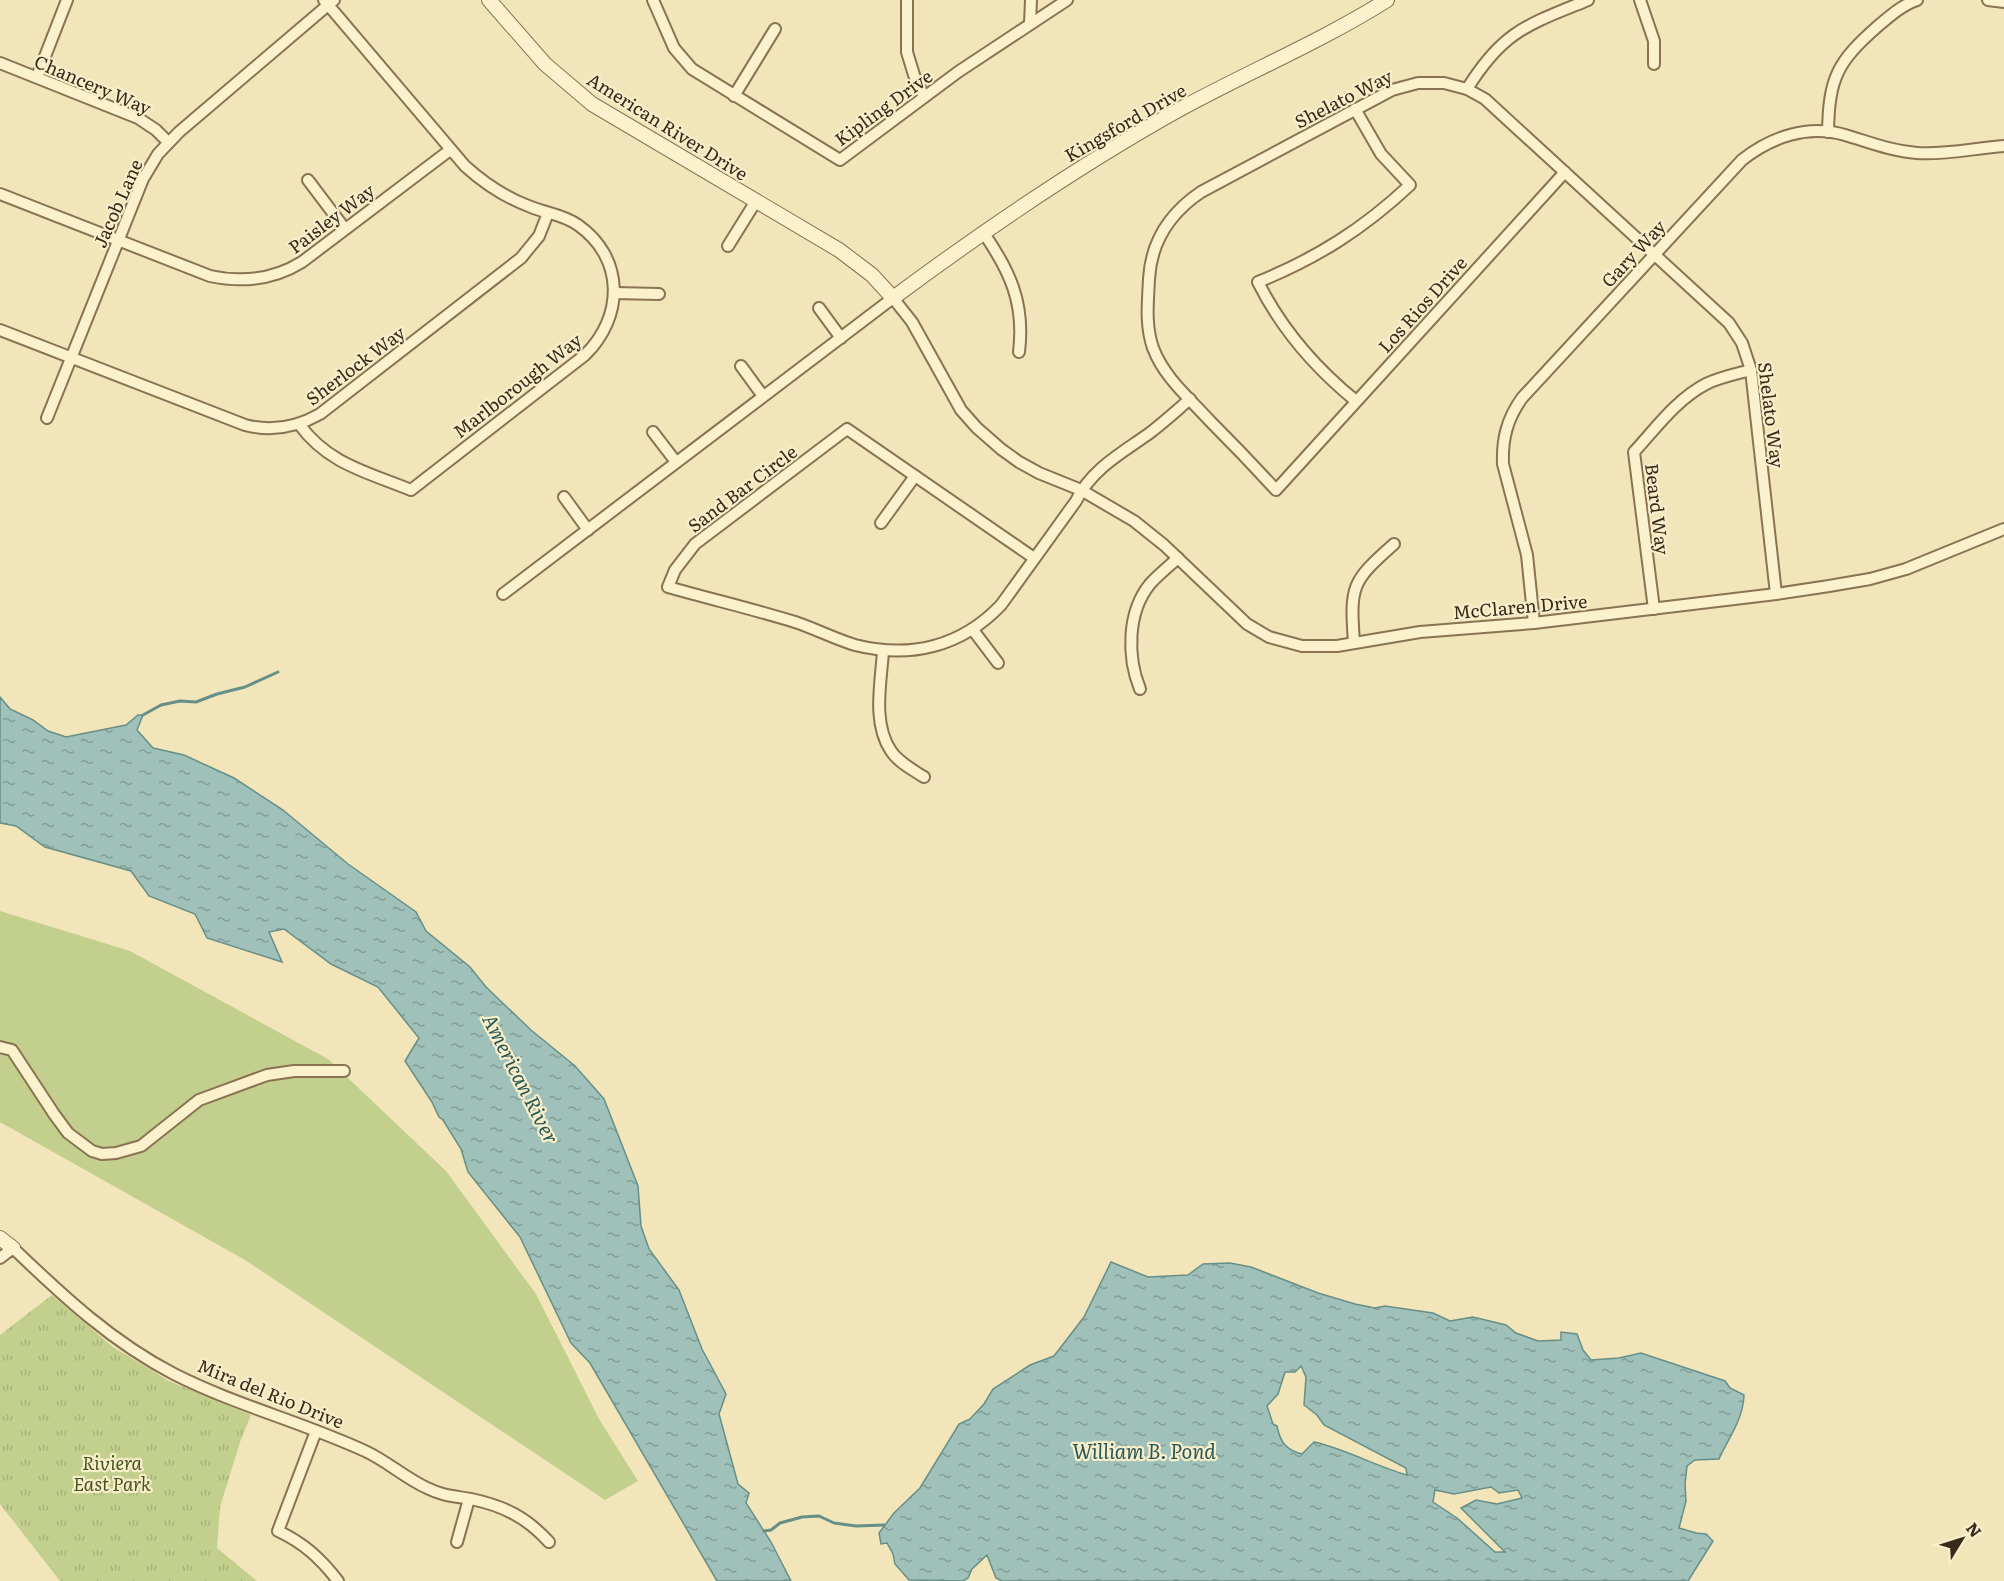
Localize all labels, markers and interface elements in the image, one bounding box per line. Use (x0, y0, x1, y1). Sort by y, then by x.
street label: Chancery Way (30, 47, 156, 121)
street label: Shelato Way (1289, 61, 1397, 134)
street label: Kipling Drive (828, 62, 938, 152)
street label: American River Drive (582, 65, 754, 187)
street label: Kingsford Drive (1059, 76, 1191, 168)
street label: Jacob Lane (85, 154, 149, 252)
street label: Paisley Way (282, 176, 380, 259)
street label: Gary Way (1594, 213, 1672, 293)
street label: Los Rios Drive (1371, 250, 1473, 358)
street label: Sherlock Way (300, 318, 411, 411)
street label: Marlborough Way (447, 326, 588, 444)
street label: Shelato Way (1752, 360, 1792, 470)
street label: Sand Bar Circle (682, 438, 802, 538)
street label: Beard Way (1639, 462, 1677, 557)
street label: McClaren Drive (1452, 587, 1588, 625)
water label: American River (476, 1008, 568, 1148)
street label: Mira del Rio Drive (194, 1351, 348, 1435)
water label: William B. Pond (1072, 1435, 1216, 1465)
park label: Riviera East Park (73, 1449, 151, 1497)
north arrow (1932, 1509, 1992, 1569)
text: N (1961, 1516, 1988, 1542)

